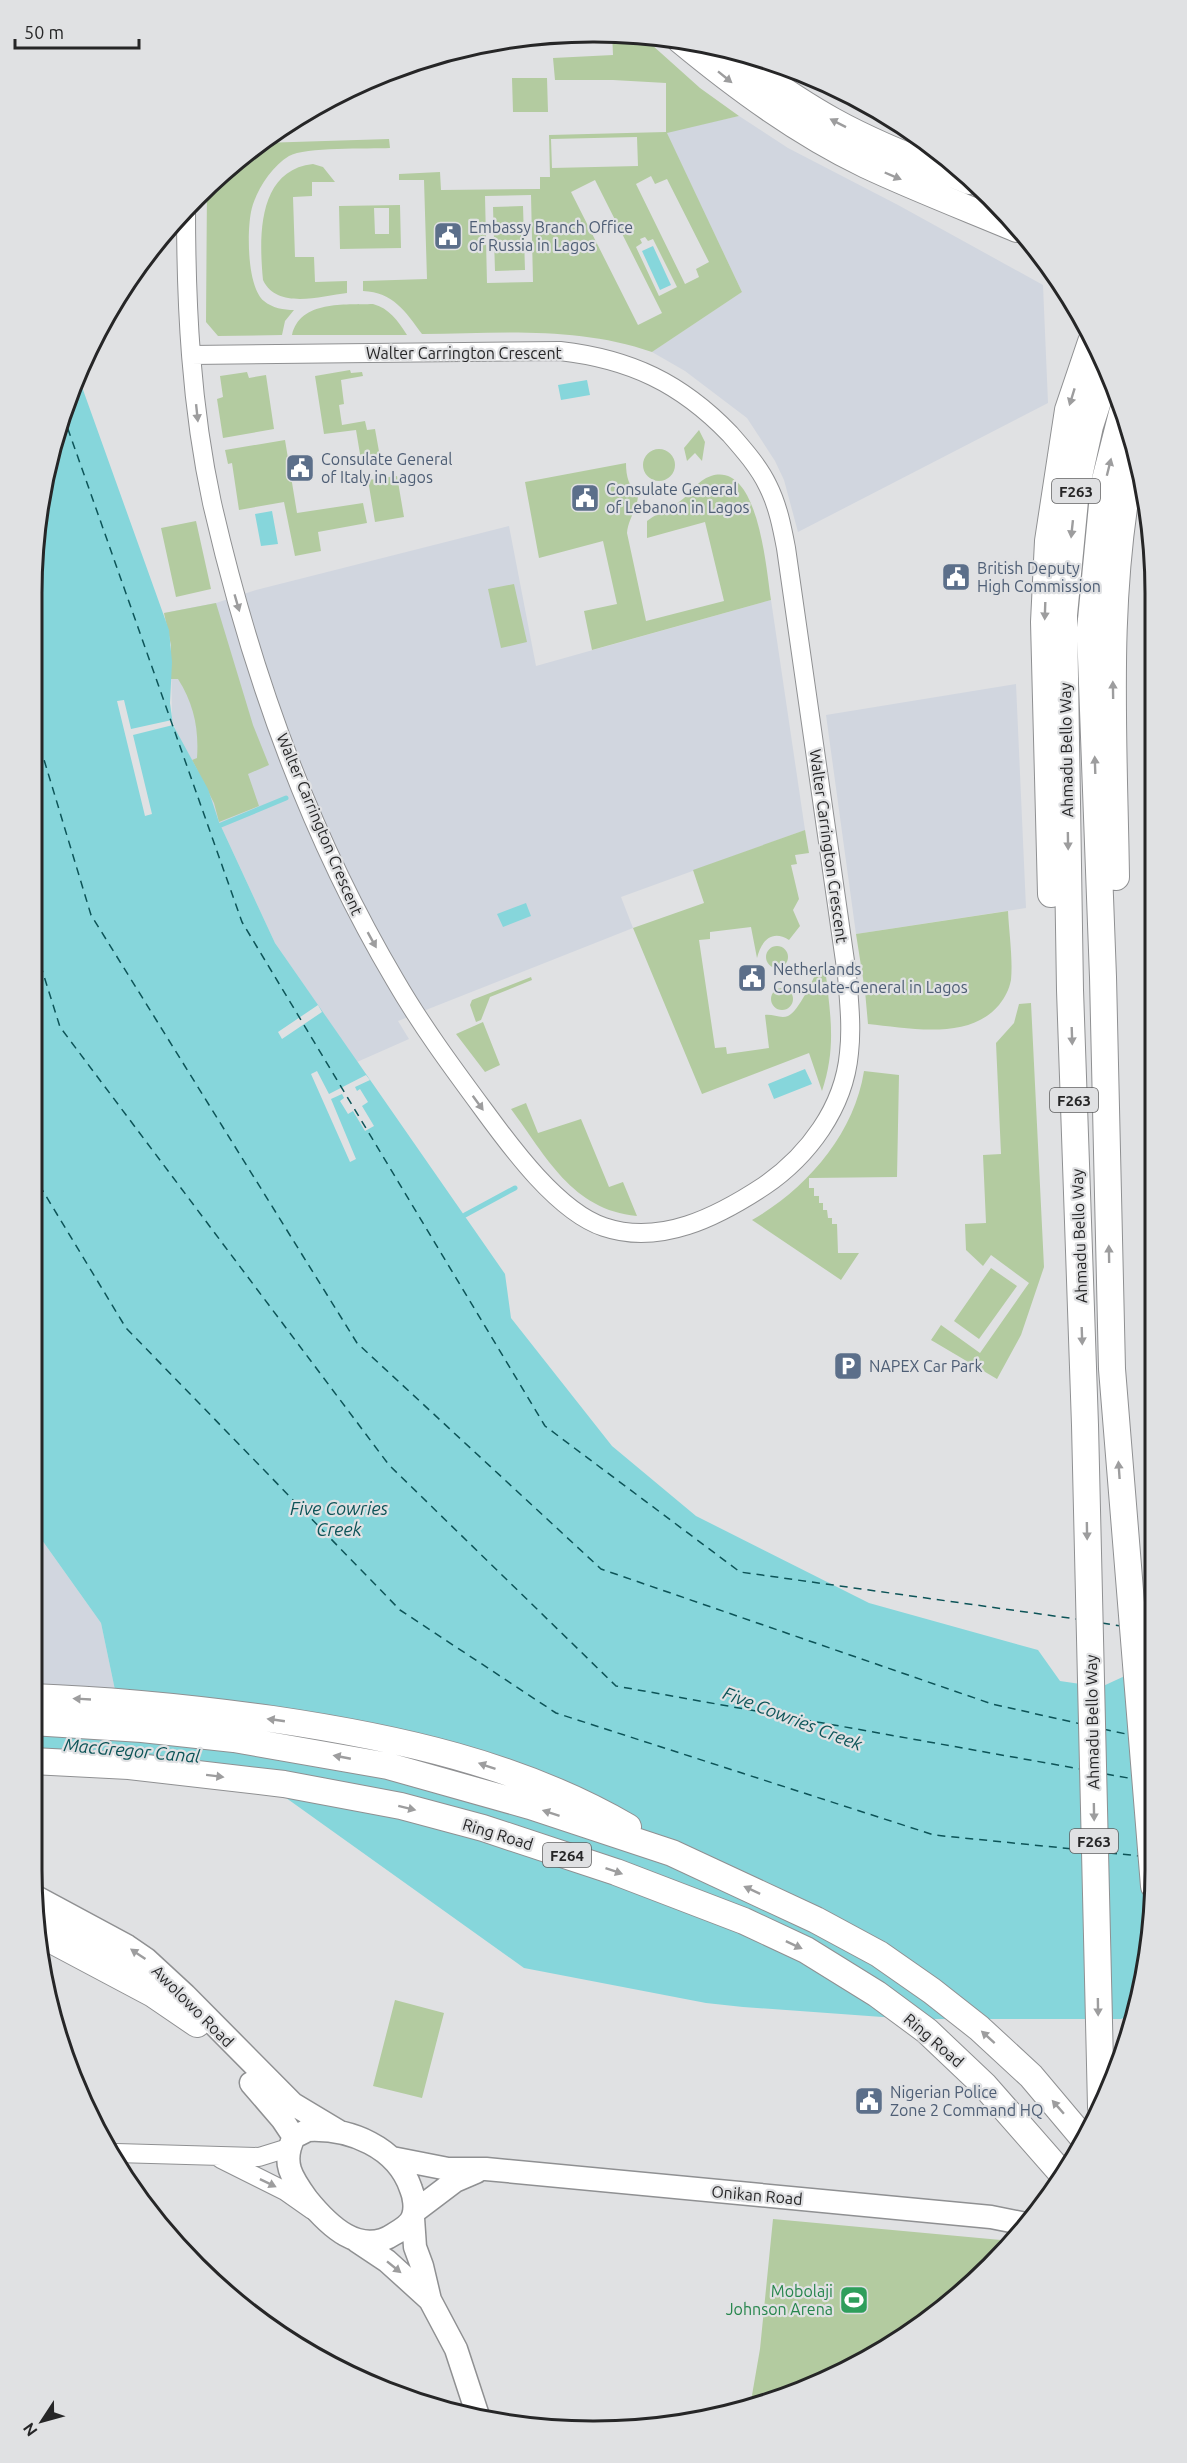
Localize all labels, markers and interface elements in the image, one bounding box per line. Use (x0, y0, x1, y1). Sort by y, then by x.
scale bar (15, 12, 140, 50)
text: 50 m (24, 22, 64, 42)
one-way arrow (717, 71, 733, 84)
one-way arrow (830, 119, 847, 128)
one-way arrow (884, 171, 902, 181)
place label: Embassy Branch Office of Russia in Lagos (469, 218, 633, 254)
public building icon: Embassy Branch Office of Russia in Lagos (432, 220, 464, 252)
street label: Walter Carrington Crescent (366, 344, 563, 362)
one-way arrow (1067, 388, 1076, 406)
one-way arrow (192, 403, 202, 422)
place label: Consulate General of Italy in Lagos (321, 450, 452, 486)
public building icon: Consulate General of Italy in Lagos (284, 452, 316, 484)
one-way arrow (1104, 458, 1114, 477)
road number: F263 (1052, 479, 1100, 503)
place label: Consulate General of Lebanon in Lagos (606, 480, 750, 516)
public building icon: Consulate General of Lebanon in Lagos (569, 482, 601, 514)
one-way arrow (1067, 520, 1076, 539)
place label: British Deputy High Commission (977, 559, 1101, 595)
public building icon: British Deputy High Commission (940, 561, 972, 593)
one-way arrow (233, 594, 242, 612)
one-way arrow (1040, 601, 1049, 620)
one-way arrow (1108, 680, 1118, 699)
street label: Ahmadu Bello Way (1056, 682, 1076, 817)
street label: Walter Carrington Crescent (273, 730, 367, 918)
street label: Walter Carrington Crescent (806, 748, 852, 945)
one-way arrow (1090, 756, 1099, 775)
one-way arrow (1063, 832, 1073, 851)
one-way arrow (367, 931, 377, 948)
place label: Netherlands Consulate-General in Lagos (773, 960, 968, 996)
public building icon: Netherlands Consulate-General in Lagos (736, 962, 768, 994)
one-way arrow (1067, 1027, 1077, 1046)
road number: F263 (1050, 1088, 1098, 1112)
one-way arrow (472, 1094, 484, 1110)
street label: Ahmadu Bello Way (1068, 1168, 1090, 1304)
one-way arrow (1105, 1245, 1114, 1264)
one-way arrow (1077, 1327, 1087, 1346)
parking icon: NAPEX Car Park (832, 1350, 864, 1382)
place label: NAPEX Car Park (869, 1357, 983, 1375)
one-way arrow (1115, 1460, 1124, 1479)
water label: Five Cowries Creek (290, 1498, 389, 1539)
one-way arrow (1083, 1522, 1092, 1541)
street label: Ahmadu Bello Way (1082, 1654, 1102, 1789)
water label: Five Cowries Creek (720, 1682, 866, 1754)
one-way arrow (73, 1695, 92, 1704)
one-way arrow (266, 1715, 285, 1724)
water label: MacGregor Canal (63, 1734, 201, 1766)
one-way arrow (333, 1752, 352, 1761)
one-way arrow (477, 1761, 495, 1771)
one-way arrow (206, 1771, 225, 1781)
one-way arrow (1089, 1802, 1099, 1821)
one-way arrow (399, 1804, 417, 1813)
one-way arrow (542, 1808, 560, 1817)
street label: Ring Road (461, 1815, 535, 1853)
road number: F263 (1070, 1829, 1118, 1853)
road number: F264 (543, 1843, 591, 1867)
one-way arrow (605, 1867, 623, 1877)
one-way arrow (744, 1885, 761, 1894)
one-way arrow (786, 1940, 804, 1950)
one-way arrow (131, 1948, 147, 1960)
street label: Awolowo Road (149, 1962, 237, 2050)
one-way arrow (1093, 1997, 1103, 2016)
street label: Ring Road (901, 2009, 967, 2071)
one-way arrow (981, 2031, 996, 2044)
place label: Nigerian Police Zone 2 Command HQ (890, 2083, 1043, 2119)
public building icon: Nigerian Police Zone 2 Command HQ (853, 2085, 885, 2117)
one-way arrow (1052, 2100, 1065, 2115)
one-way arrow (260, 2179, 277, 2188)
street label: Onikan Road (711, 2182, 803, 2208)
one-way arrow (386, 2260, 401, 2273)
place label: Mobolaji Johnson Arena (726, 2282, 833, 2318)
sports icon: Mobolaji Johnson Arena (838, 2284, 870, 2316)
north arrow (12, 2391, 72, 2451)
text: N (19, 2420, 41, 2440)

